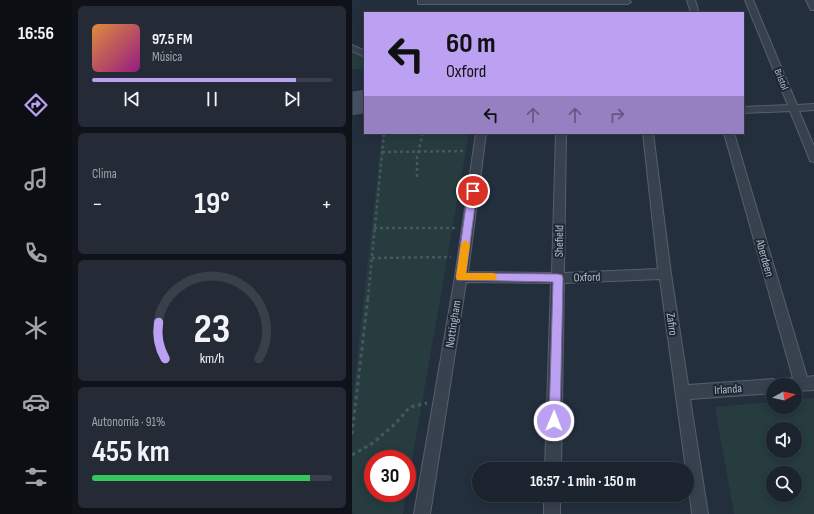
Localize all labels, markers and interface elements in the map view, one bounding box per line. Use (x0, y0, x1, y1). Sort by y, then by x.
text: 16:56 (18, 23, 54, 44)
text: 60 m (446, 27, 495, 60)
icon: left (380, 28, 432, 80)
text: 97.5 FM (152, 30, 192, 49)
text: Música (152, 49, 182, 65)
text: Oxford (446, 61, 486, 82)
street label: Bristol (771, 67, 791, 92)
icon: previous (121, 88, 143, 110)
icon: pause (201, 88, 223, 110)
icon: next (281, 88, 303, 110)
icon: directions (22, 91, 50, 119)
icon: left (480, 104, 502, 126)
icon: ahead (522, 104, 544, 126)
icon: ahead (564, 104, 586, 126)
icon: right (606, 104, 628, 126)
icon: music (22, 165, 50, 193)
text: Clima (92, 166, 117, 182)
pin (456, 174, 490, 208)
icon: arrive (462, 180, 484, 202)
text: 19° (194, 186, 230, 222)
text: − (92, 191, 103, 218)
text: + (321, 191, 332, 218)
street label: Shefield (552, 225, 567, 257)
street label: Aberdeen (752, 237, 777, 279)
icon: phone (22, 239, 50, 267)
street label: Oxford (573, 270, 601, 285)
street label: Nottingham (442, 299, 465, 349)
text: 23 (194, 304, 230, 353)
street label: Zafiro (662, 312, 681, 336)
icon: climate (22, 314, 50, 342)
text: km/h (200, 349, 224, 366)
north arrow (766, 378, 802, 414)
map controls (766, 378, 802, 502)
street label: Irlanda (714, 381, 743, 398)
icon: car (22, 388, 50, 416)
position arrow (533, 400, 575, 442)
text: Autonomía · 91% (92, 414, 165, 430)
button: sound (766, 422, 802, 458)
text: 455 km (92, 434, 170, 470)
speed limit sign: 30 (364, 450, 416, 502)
icon: filters (22, 463, 50, 491)
button: search (766, 466, 802, 502)
text: 16:57 · 1 min · 150 m (530, 472, 636, 491)

